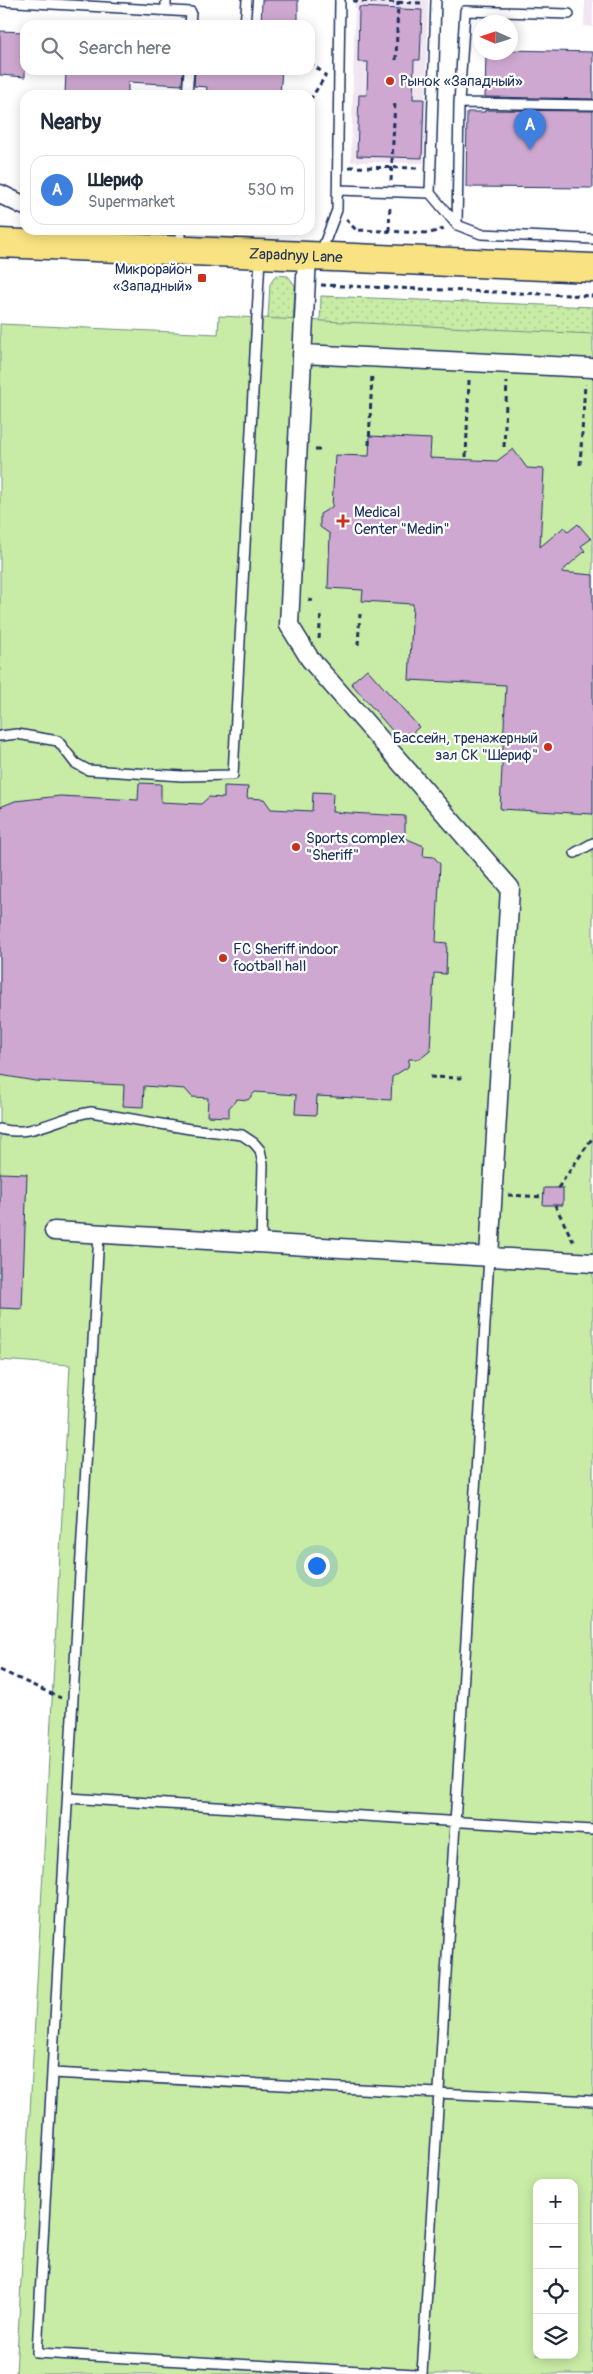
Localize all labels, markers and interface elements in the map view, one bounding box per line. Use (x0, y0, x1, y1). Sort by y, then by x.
north arrow (473, 15, 518, 60)
search box (20, 20, 315, 75)
icon: search (38, 34, 66, 62)
text: Search here (78, 36, 171, 60)
place label: Рынок «Западный» (400, 72, 523, 91)
marker: Рынок «Западный» (384, 75, 396, 87)
text: Nearby (40, 109, 101, 136)
pin: A (514, 109, 546, 150)
text: Шериф (88, 168, 144, 192)
text: A (52, 180, 62, 200)
text: 530 m (248, 180, 294, 200)
text: Supermarket (88, 192, 175, 212)
street label: Zapadnyy Lane (248, 244, 344, 267)
place label: Микрорайон «Западный» (113, 260, 192, 296)
marker: Микрорайон «Западный» (196, 272, 208, 284)
place label: Medical Center "Medin" (354, 503, 449, 539)
marker: Medical Center "Medin" (336, 514, 350, 528)
place label: Бассейн, тренажерный зал СК "Шериф" (393, 729, 538, 765)
marker: Бассейн, тренажерный зал СК "Шериф" (542, 741, 554, 753)
place label: Sports complex "Sheriff" (306, 829, 405, 865)
marker: Sports complex "Sheriff" (290, 841, 302, 853)
place label: FC Sheriff indoor football hall (233, 940, 339, 976)
marker: FC Sheriff indoor football hall (217, 952, 229, 964)
your location (304, 1553, 330, 1579)
map controls (533, 2179, 578, 2359)
button: + (533, 2179, 578, 2224)
button: − (533, 2224, 578, 2269)
button: locate (533, 2269, 578, 2314)
button: layers (533, 2314, 578, 2359)

